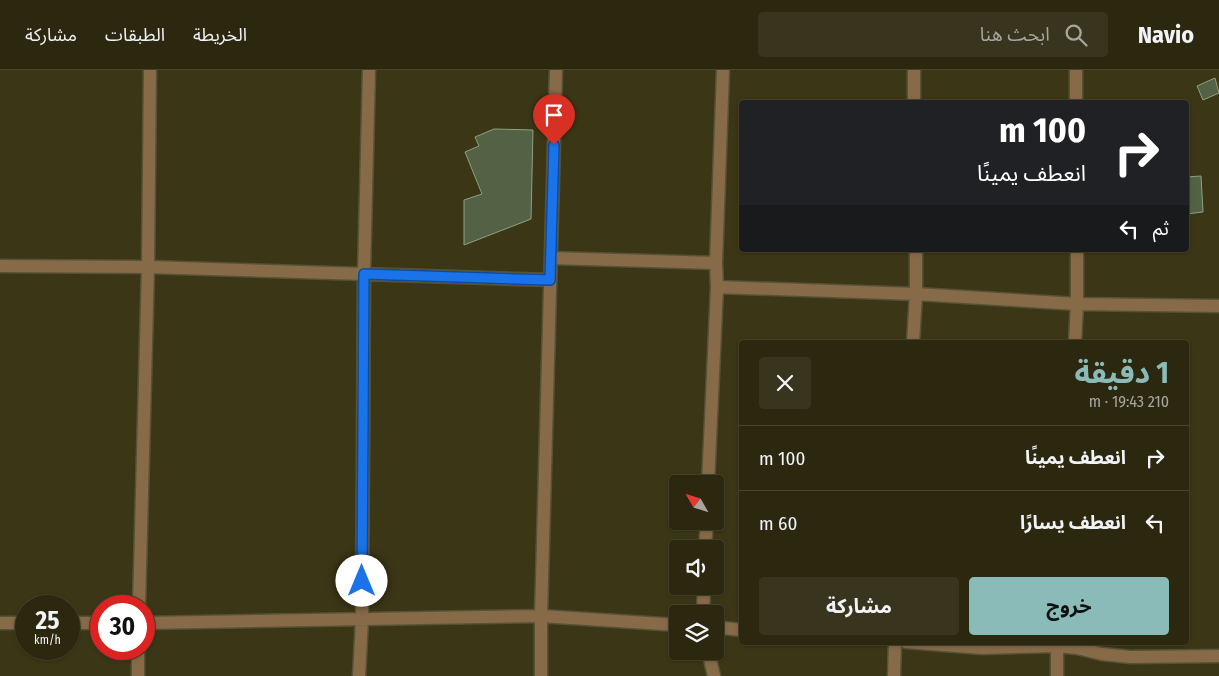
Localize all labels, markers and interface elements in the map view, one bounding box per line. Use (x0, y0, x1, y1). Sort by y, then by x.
search box (758, 12, 1108, 57)
icon: search (1062, 21, 1090, 49)
text: Navio (1138, 21, 1194, 49)
text: ابحث هنا (980, 23, 1050, 46)
text: مشاركة (25, 24, 77, 46)
text: الطبقات (105, 24, 165, 46)
text: الخريطة (193, 24, 247, 46)
pin (533, 94, 575, 145)
icon: arrive (540, 101, 568, 129)
text: 100 m (999, 109, 1086, 151)
icon: right (1104, 120, 1169, 185)
text: انعطف يمينًا (977, 160, 1086, 187)
icon: left (1115, 215, 1143, 243)
text: ثم (1153, 217, 1169, 240)
text: 1 دقيقة (1075, 355, 1169, 391)
button: close (759, 357, 811, 409)
text: 210 m · 19:43 (1089, 392, 1169, 411)
icon: right (1141, 444, 1169, 472)
text: انعطف يمينًا (1025, 446, 1126, 469)
text: 100 m (759, 447, 805, 470)
north arrow (669, 475, 724, 530)
map controls (669, 475, 724, 660)
icon: left (1141, 509, 1169, 537)
text: انعطف يسارًا (1020, 511, 1126, 534)
text: 60 m (759, 512, 797, 535)
button: sound (669, 540, 724, 595)
position arrow (335, 554, 387, 606)
button: مشاركة (759, 577, 959, 635)
button: خروج (969, 577, 1169, 635)
speed limit sign: 30 (90, 595, 155, 660)
button: layers (669, 605, 724, 660)
text: 25 (36, 606, 59, 636)
text: km/h (34, 633, 61, 647)

